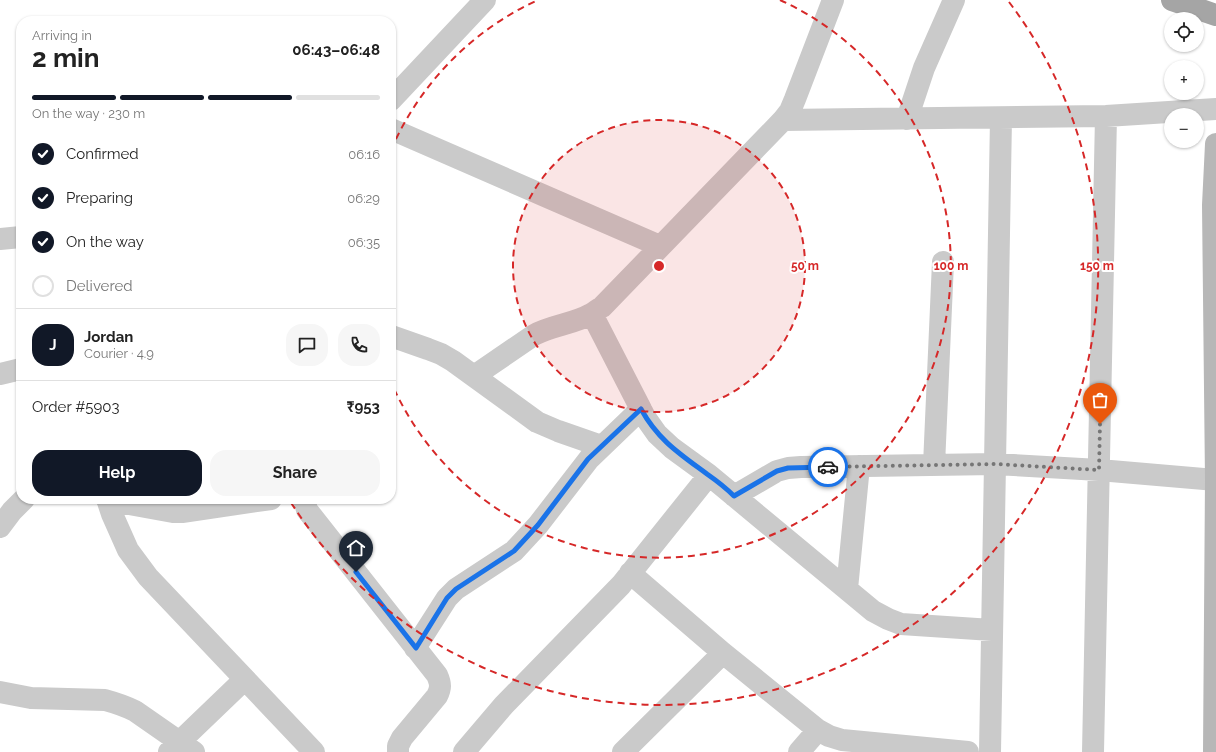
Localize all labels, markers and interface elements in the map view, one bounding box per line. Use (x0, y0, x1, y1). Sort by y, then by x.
map controls (1164, 12, 1204, 148)
button: locate (1164, 12, 1204, 52)
text: Arriving in (32, 28, 92, 43)
text: 06:43–06:48 (292, 41, 380, 59)
text: 2 min (32, 43, 99, 73)
button: + (1164, 60, 1204, 100)
text: On the way · 230 m (32, 106, 145, 121)
button: − (1164, 108, 1204, 148)
icon: check (32, 143, 54, 165)
text: Confirmed (66, 145, 139, 163)
text: 06:16 (348, 147, 380, 162)
icon: check (32, 187, 54, 209)
text: Preparing (66, 189, 133, 207)
text: 06:29 (347, 191, 380, 206)
icon: check (32, 231, 54, 253)
text: On the way (66, 233, 144, 251)
text: 06:35 (348, 235, 380, 250)
centre of rings (652, 259, 666, 273)
text: 50 m (791, 259, 819, 273)
text: 100 m (934, 259, 968, 273)
text: 150 m (1080, 259, 1114, 273)
text: Delivered (66, 277, 133, 295)
button: chat (286, 324, 328, 366)
button: phone (338, 324, 380, 366)
text: Jordan (84, 328, 133, 346)
text: J (49, 336, 57, 354)
text: Courier · 4.9 (84, 346, 154, 361)
pin (1083, 383, 1117, 424)
icon: bag (1089, 389, 1111, 411)
text: Order #5903 (32, 398, 120, 416)
text: ₹953 (346, 398, 380, 416)
courier (808, 447, 848, 487)
button: Help (32, 450, 202, 496)
button: Share (210, 450, 380, 496)
icon: car (817, 456, 839, 478)
pin (339, 531, 373, 572)
icon: home (345, 537, 367, 559)

